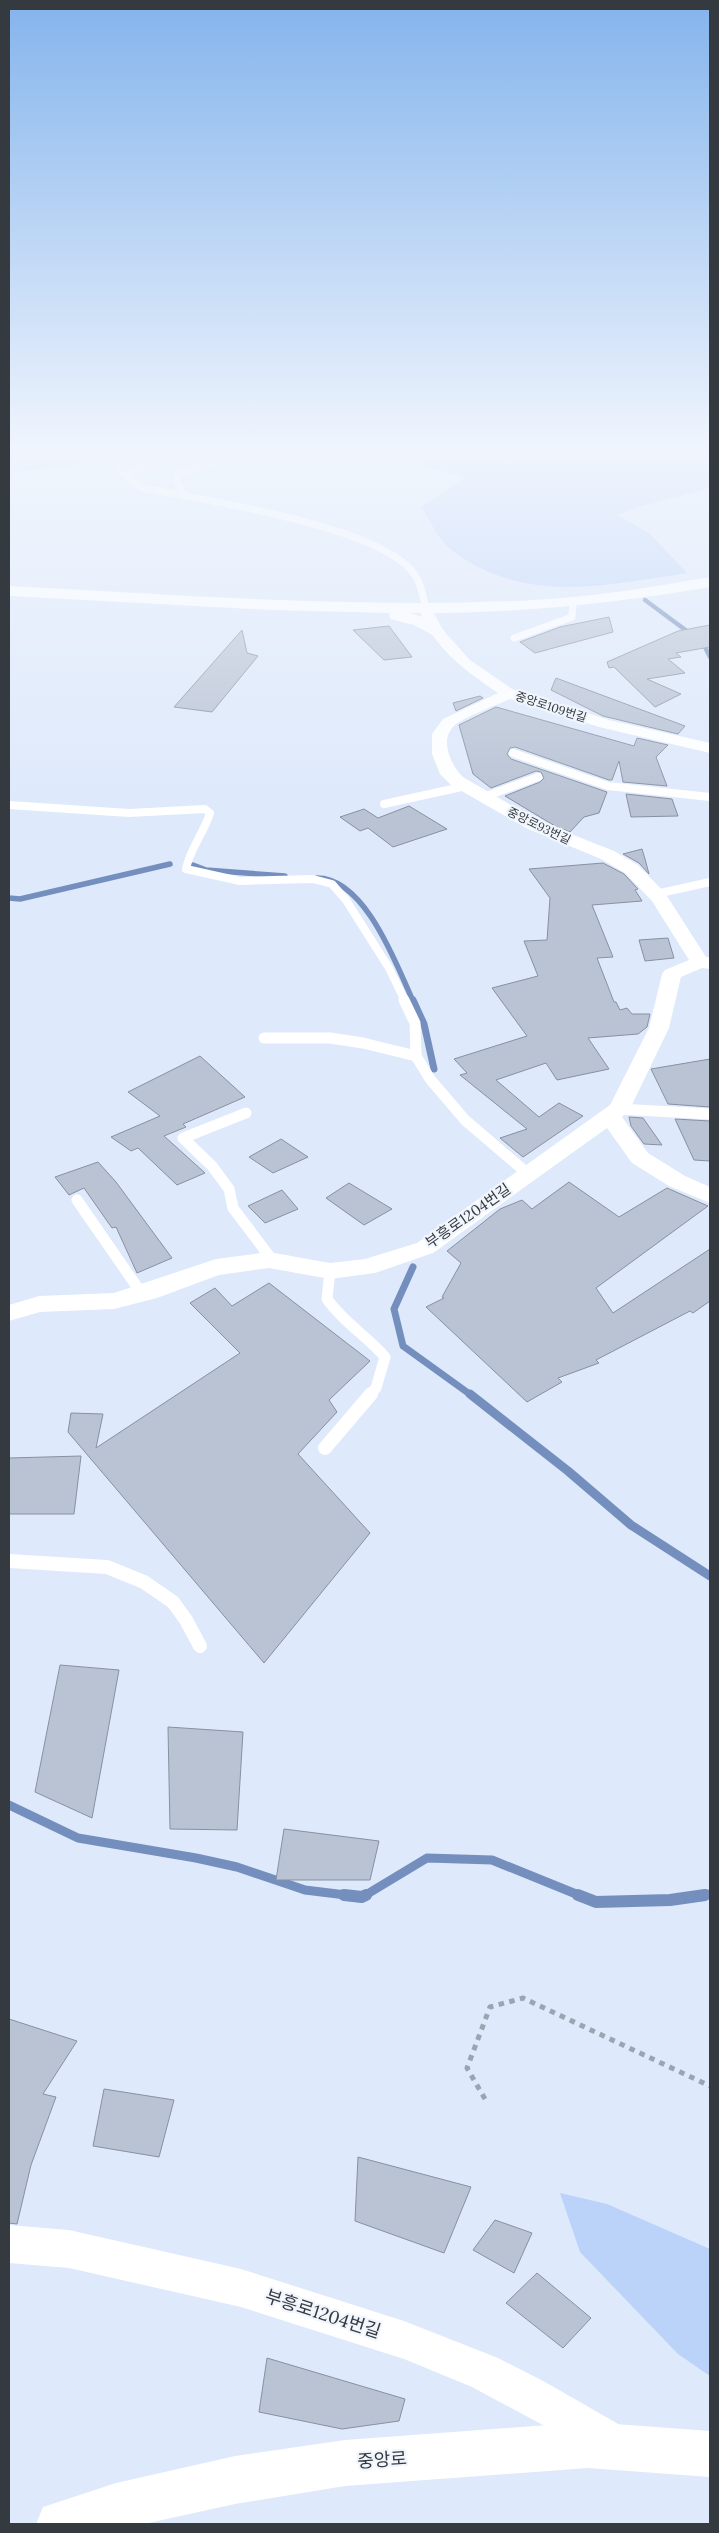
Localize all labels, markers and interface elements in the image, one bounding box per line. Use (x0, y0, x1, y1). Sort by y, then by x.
street label: 중앙로109번길 (514, 688, 589, 725)
street label: 중앙로93번길 (505, 804, 573, 847)
street label: 부흥로1204번길 (421, 1179, 514, 1252)
street label: 부흥로1204번길 (263, 2284, 384, 2343)
street label: 중앙로 (356, 2446, 408, 2473)

